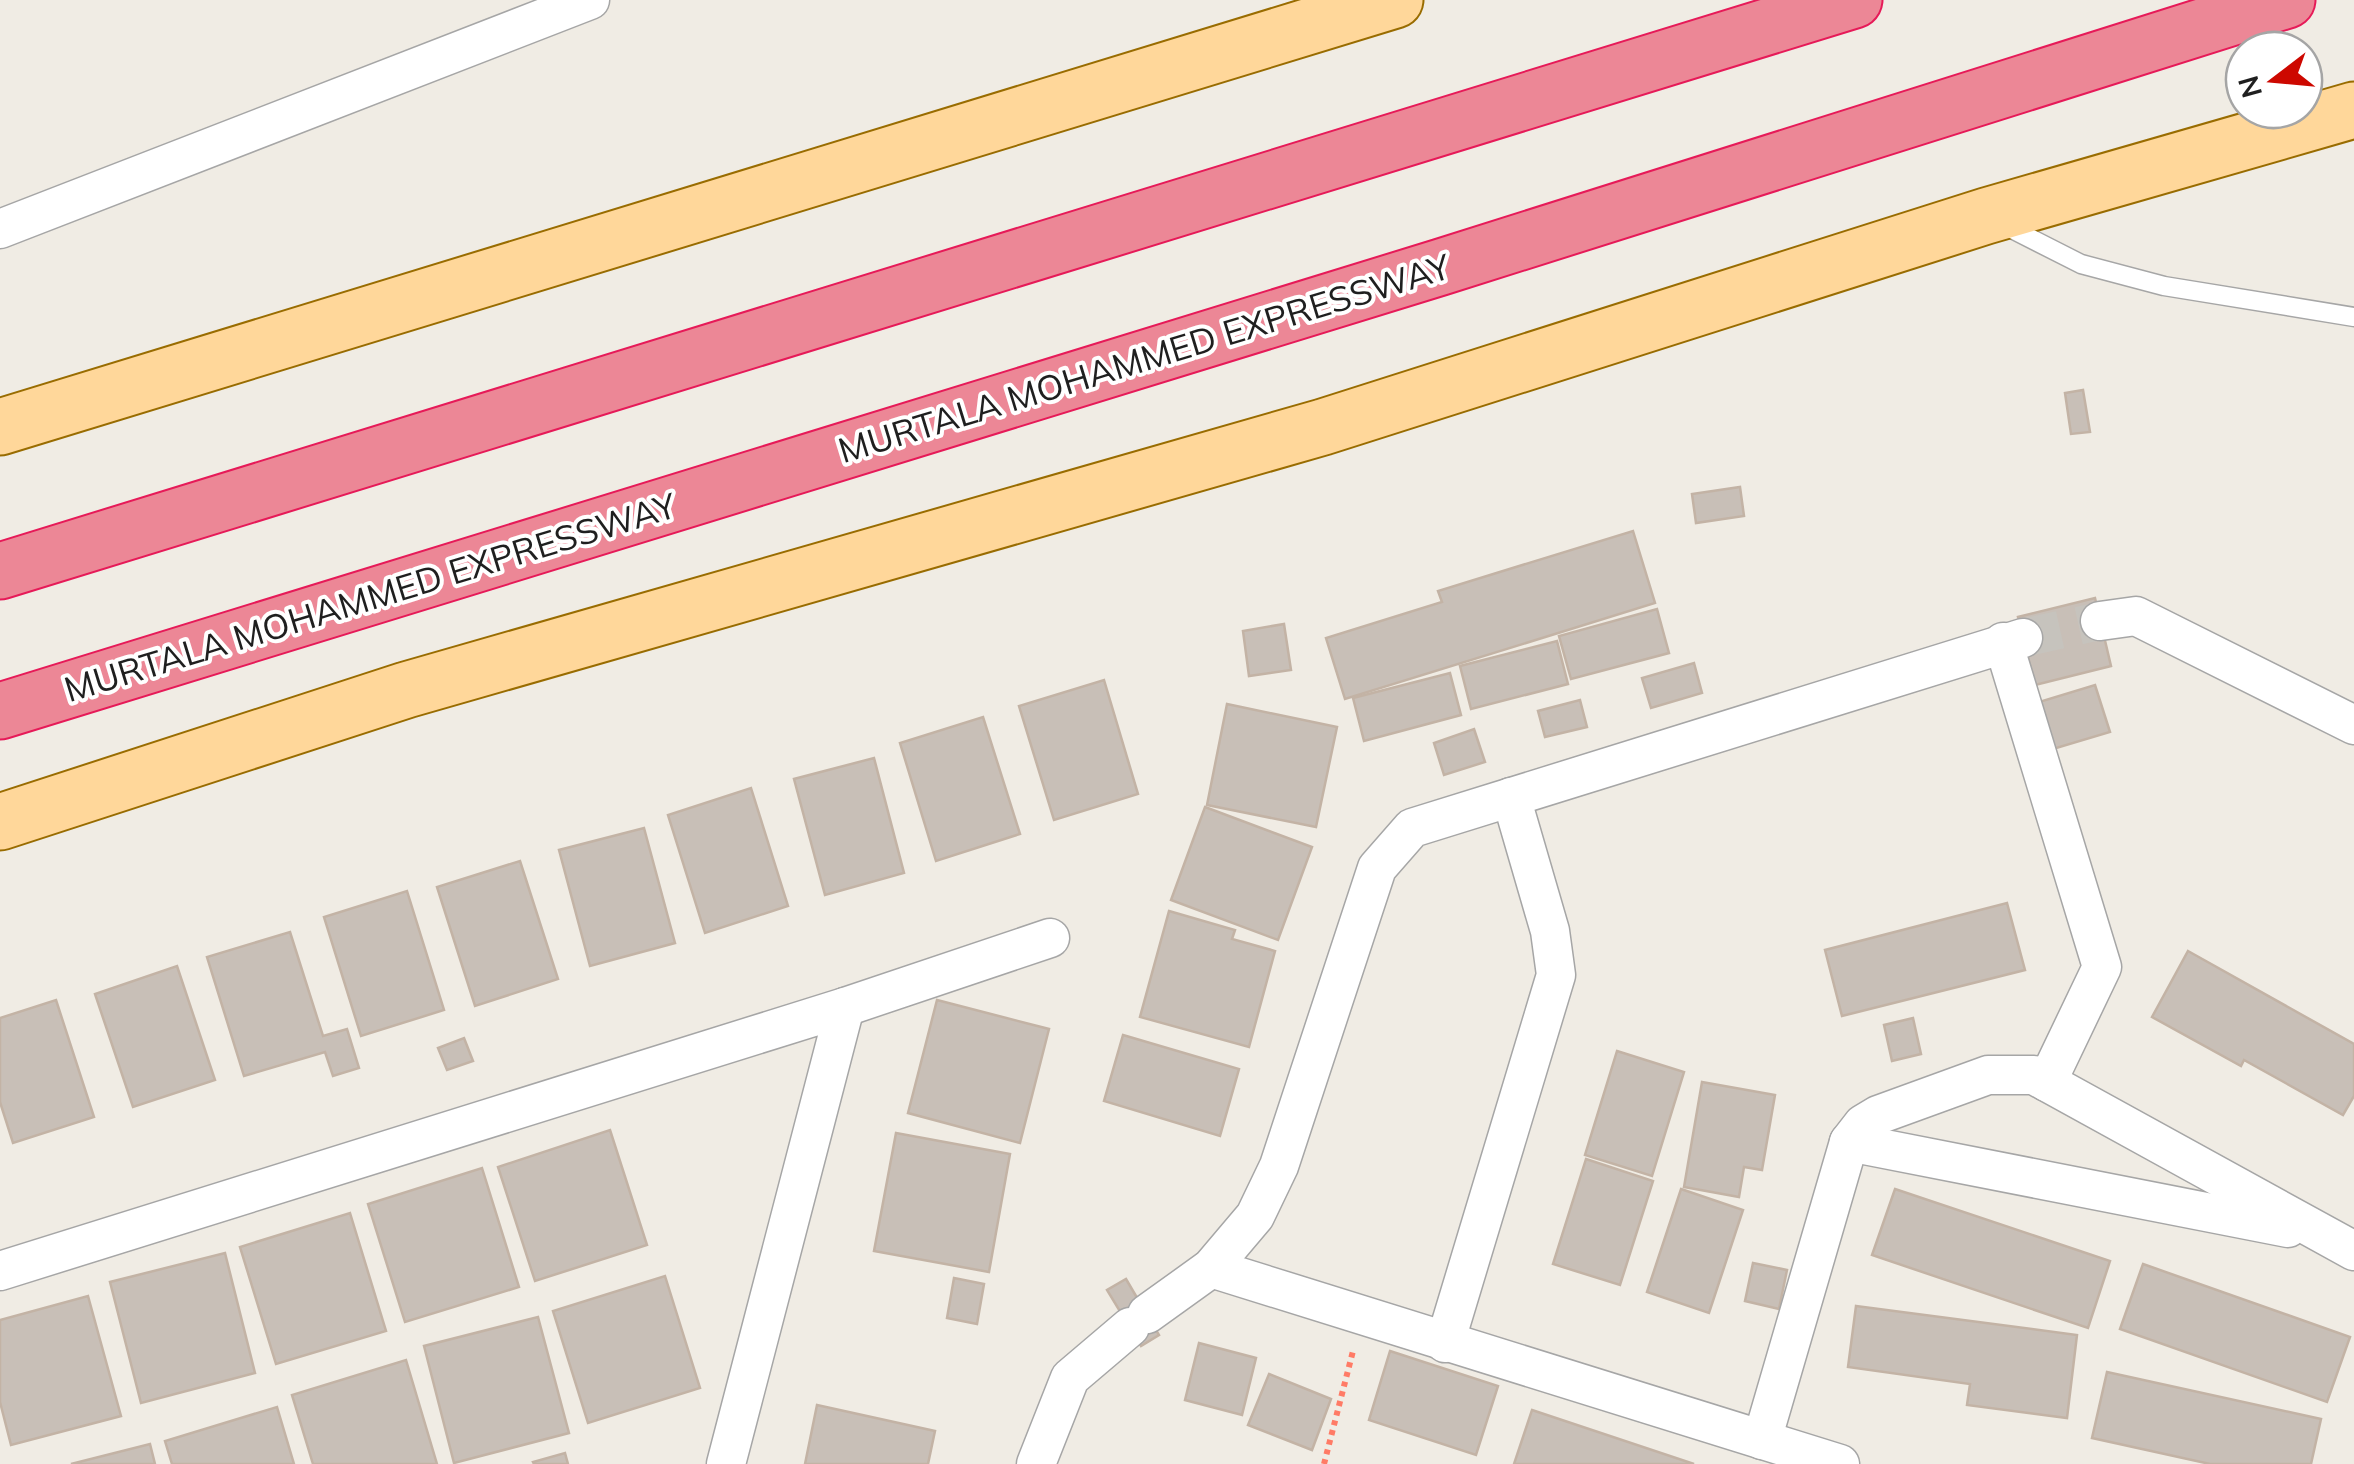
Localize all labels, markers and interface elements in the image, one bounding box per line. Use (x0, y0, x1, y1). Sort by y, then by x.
north arrow (2224, 30, 2324, 130)
text: N (2230, 72, 2269, 102)
street label: MURTALA MOHAMMED EXPRESSWAY (833, 244, 1456, 472)
street label: MURTALA MOHAMMED EXPRESSWAY (59, 483, 682, 711)

